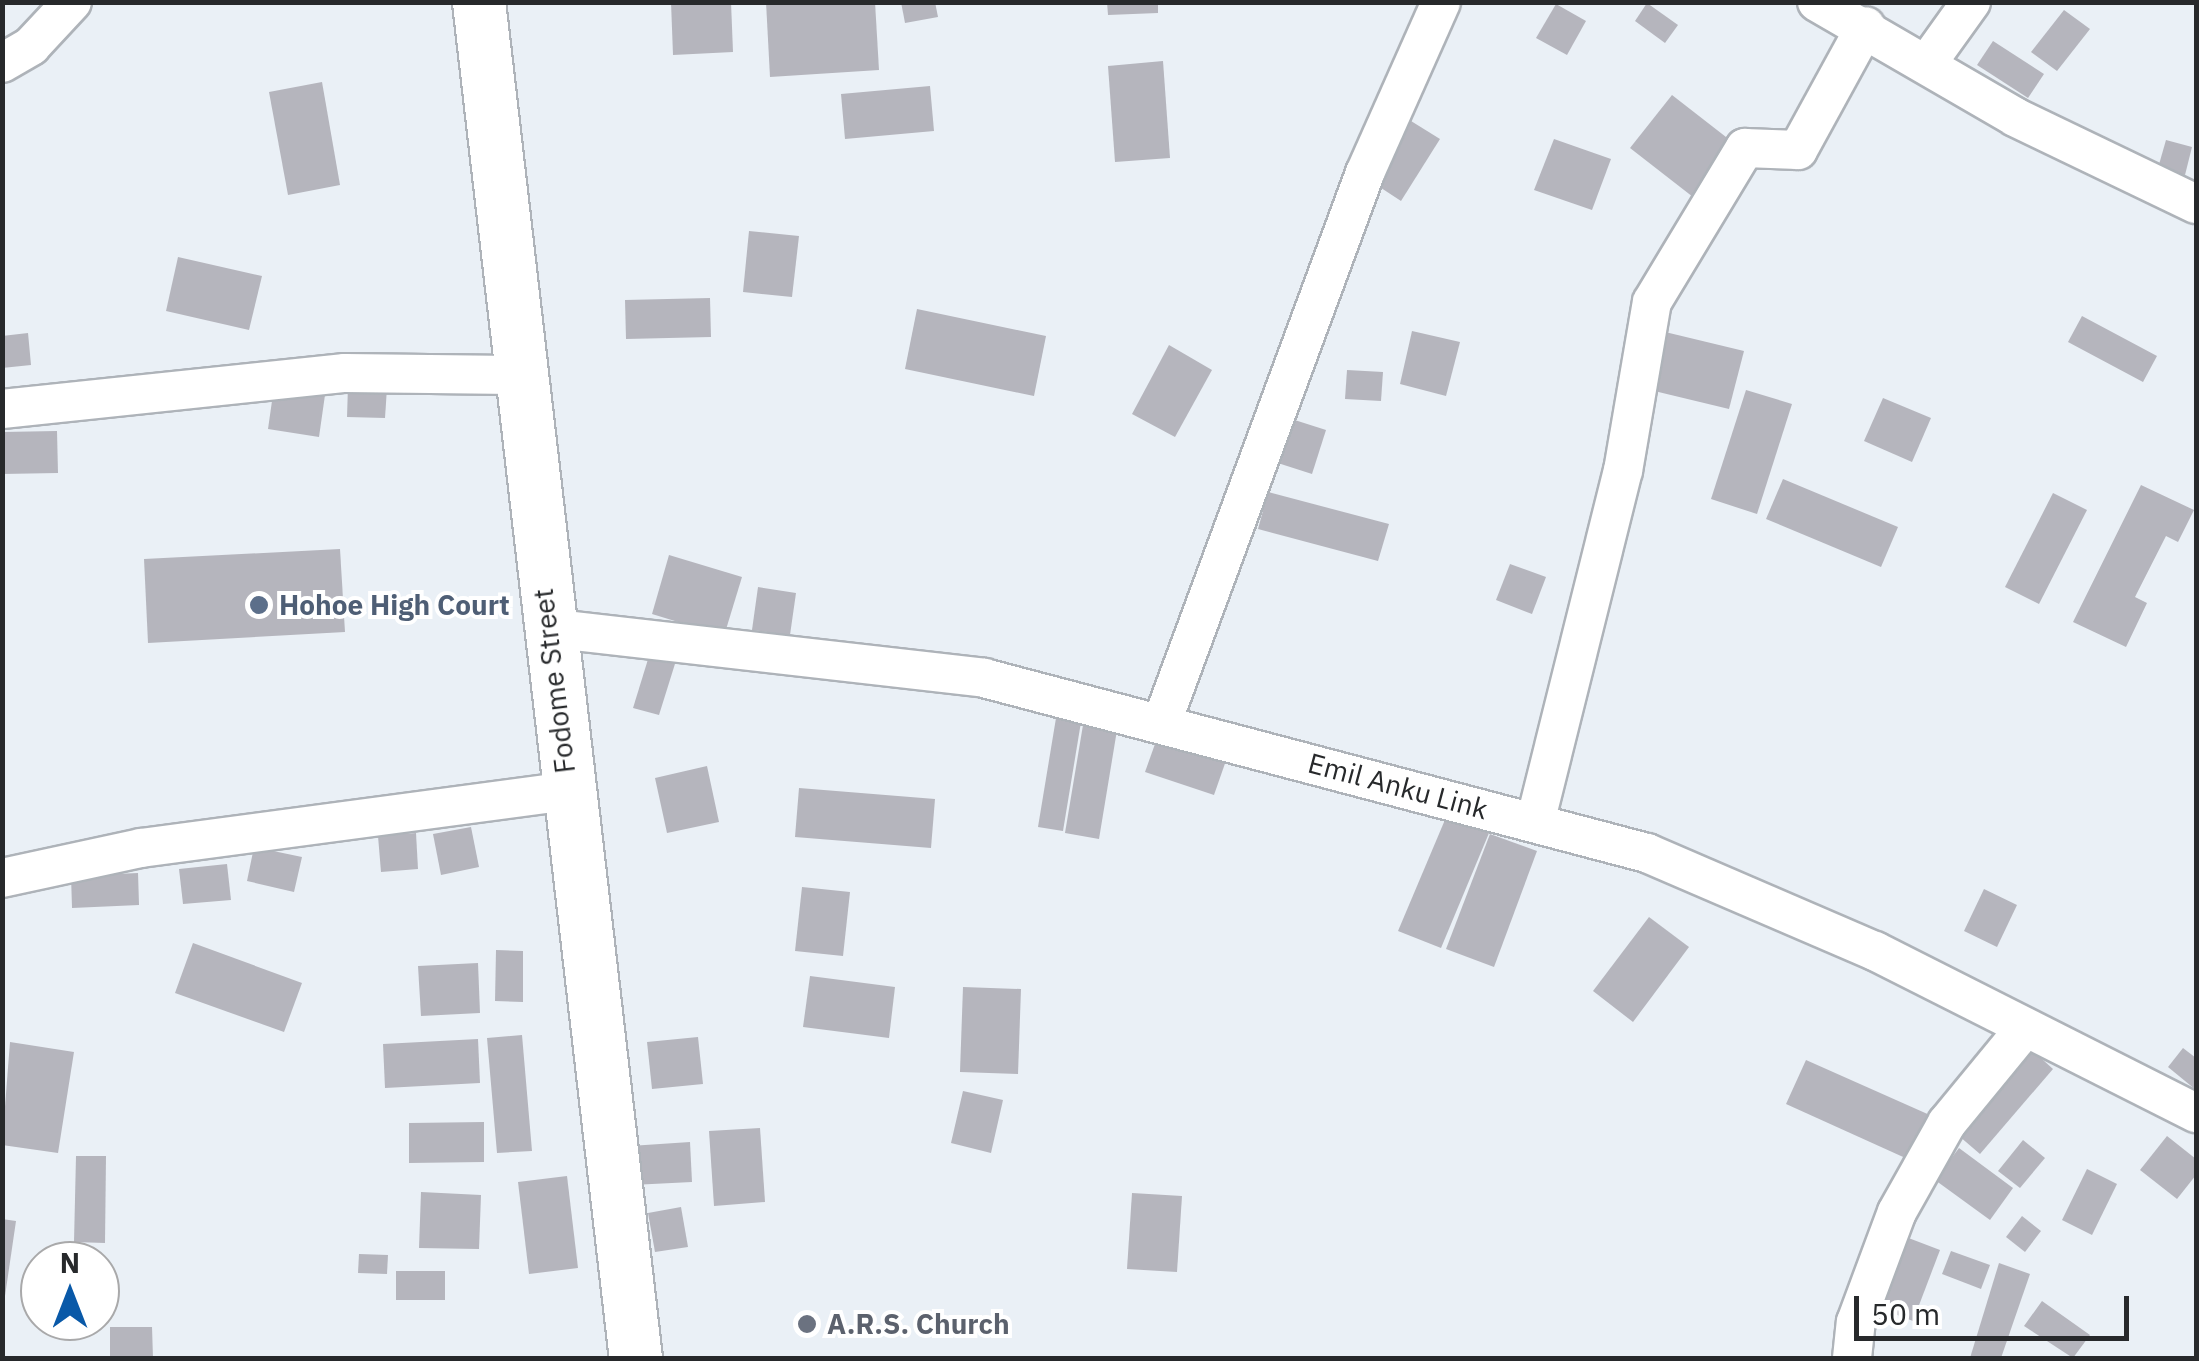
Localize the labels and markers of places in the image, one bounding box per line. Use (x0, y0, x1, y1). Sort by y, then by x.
place label: Hohoe High Court (279, 588, 510, 622)
marker: Hohoe High Court (248, 594, 270, 616)
place label: A.R.S. Church (827, 1307, 1010, 1341)
marker: A.R.S. Church (796, 1313, 818, 1335)

